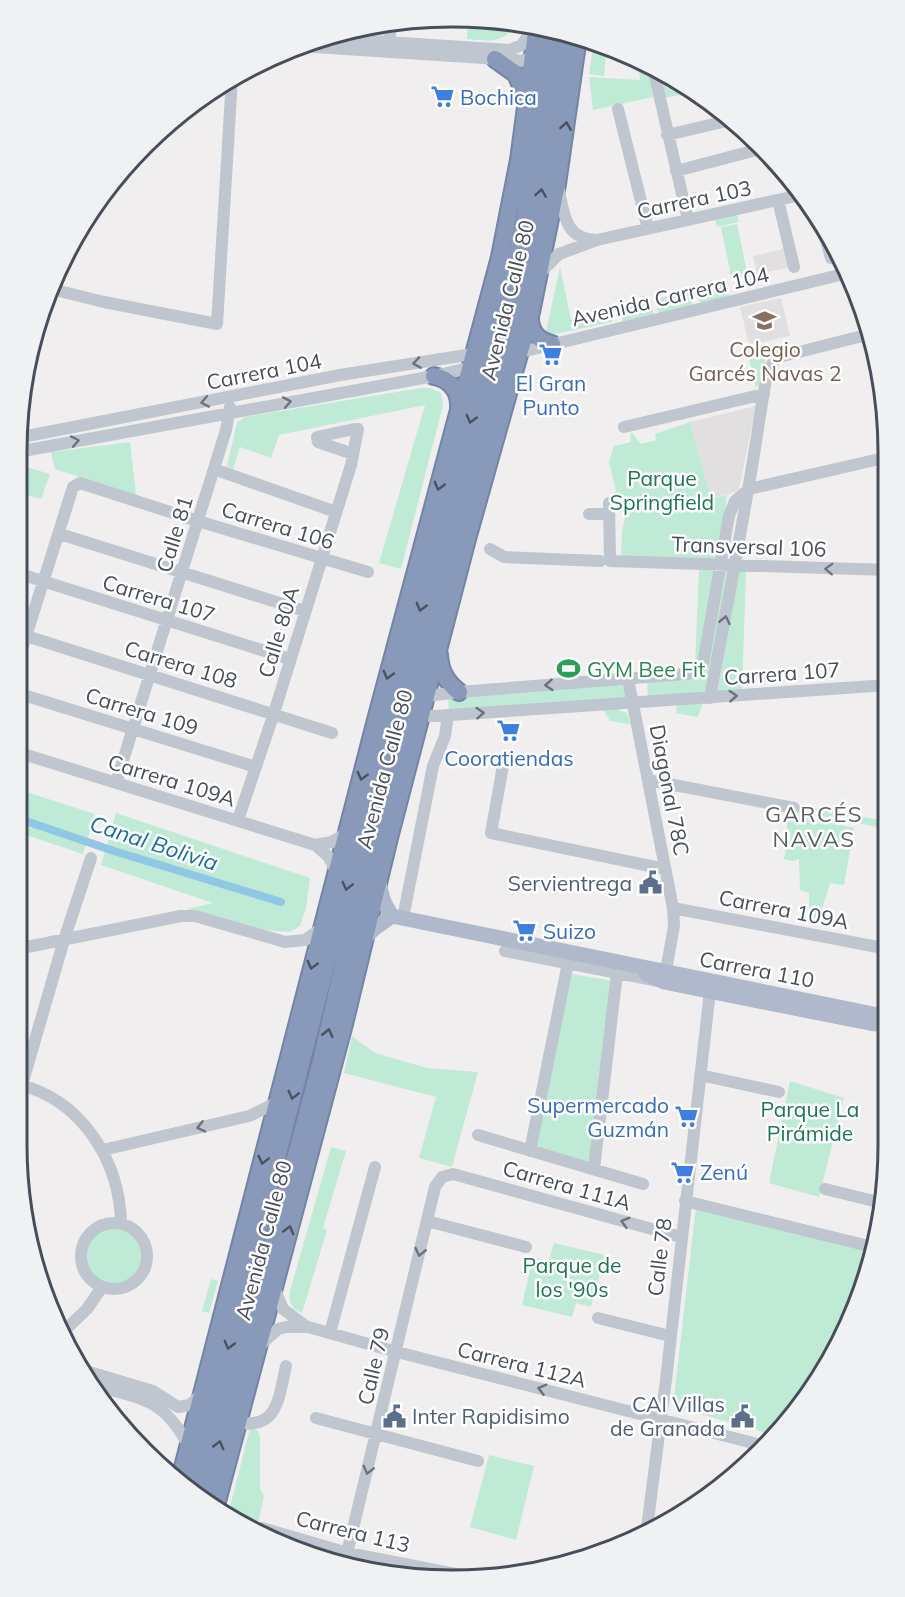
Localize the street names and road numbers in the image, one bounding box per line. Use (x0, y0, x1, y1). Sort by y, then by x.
street label: Carrera 103 (634, 174, 754, 224)
street label: Avenida Calle 80 (475, 217, 539, 383)
street label: Avenida Carrera 104 (569, 261, 772, 331)
street label: Carrera 104 (204, 347, 324, 395)
street label: Calle 81 (150, 493, 198, 575)
street label: Carrera 106 (218, 496, 338, 554)
street label: Transversal 106 (671, 530, 827, 562)
street label: Carrera 107 (99, 569, 219, 627)
street label: Calle 80A (252, 583, 304, 681)
street label: Carrera 108 (121, 635, 241, 693)
street label: Carrera 107 (723, 656, 841, 690)
street label: Carrera 109 (82, 682, 202, 740)
street label: Avenida Calle 80 (350, 686, 418, 852)
street label: Diagonal 78C (645, 722, 695, 858)
street label: Carrera 109A (105, 748, 239, 812)
street label: Carrera 109A (717, 884, 852, 934)
street label: Carrera 110 (697, 945, 817, 993)
street label: Carrera 111A (500, 1154, 635, 1216)
street label: Avenida Calle 80 (229, 1157, 297, 1323)
street label: Calle 78 (641, 1216, 677, 1298)
street label: Calle 79 (351, 1325, 395, 1407)
street label: Carrera 112A (455, 1335, 590, 1393)
street label: Carrera 113 (293, 1504, 413, 1558)

